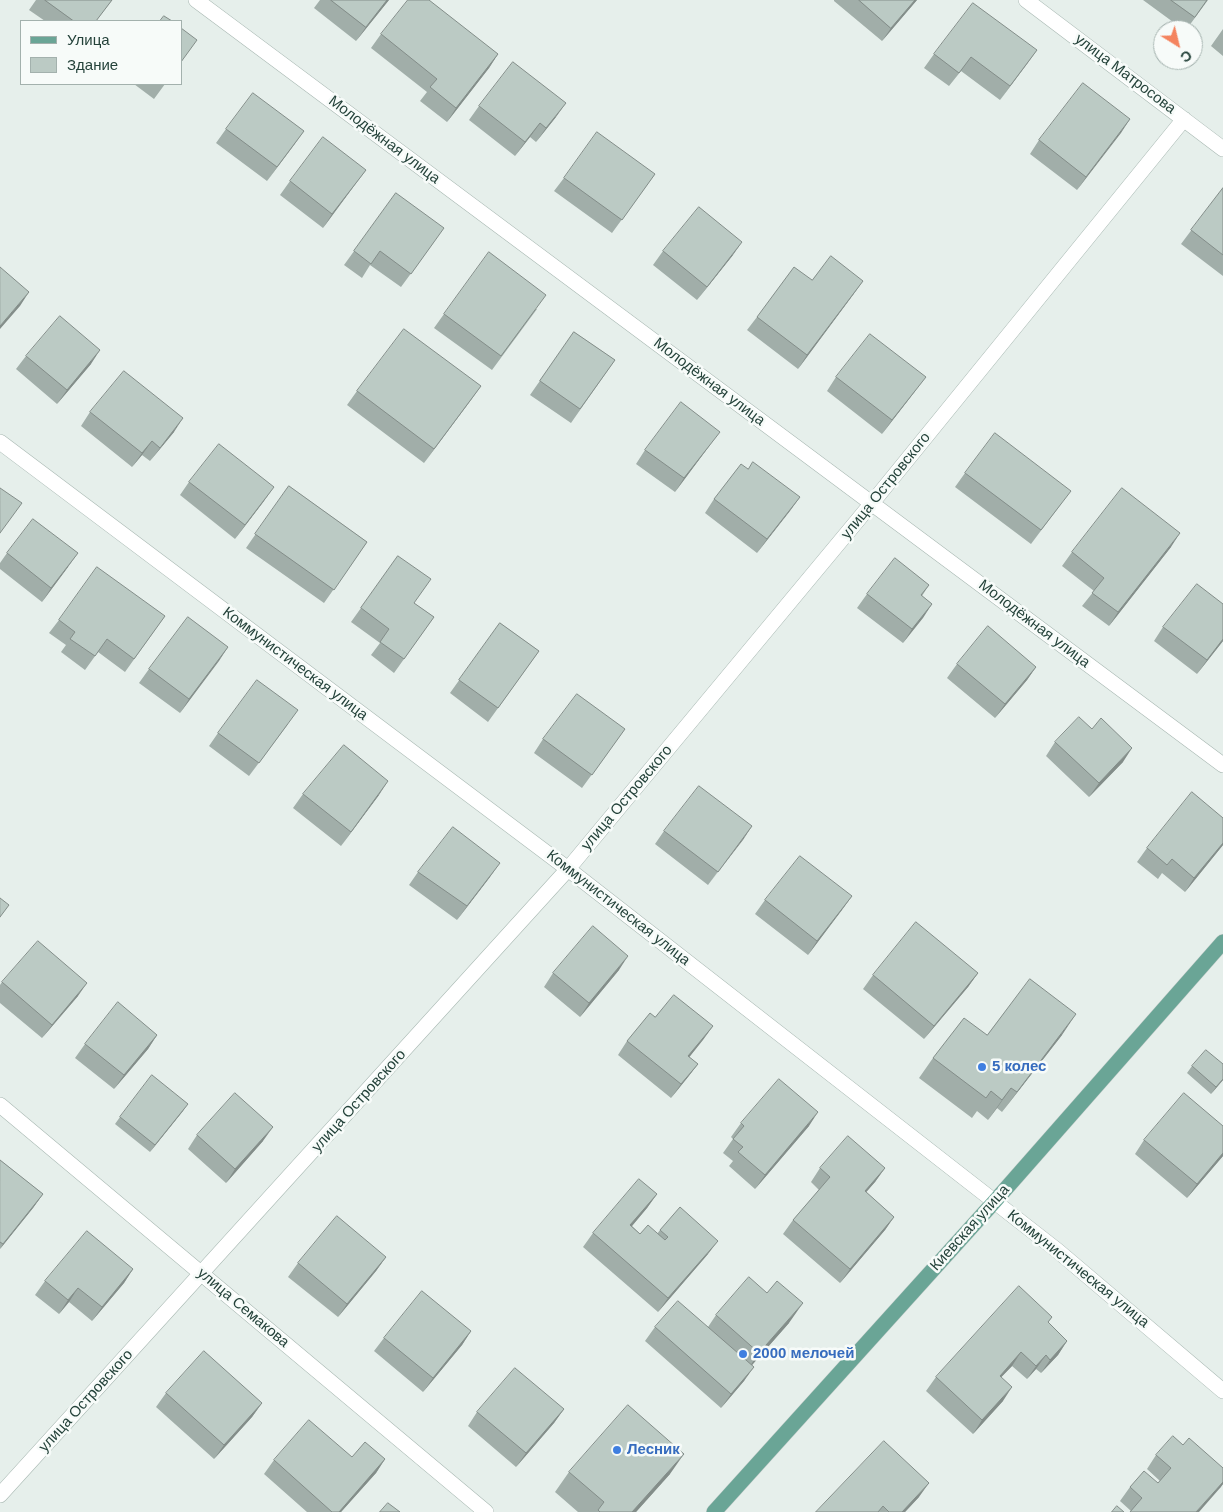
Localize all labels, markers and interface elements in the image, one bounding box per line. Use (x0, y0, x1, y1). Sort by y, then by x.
legend (20, 20, 182, 85)
north arrow (1153, 20, 1203, 70)
street label: улица Матросова (1071, 30, 1179, 118)
text: Улица (67, 31, 110, 48)
text: С (1177, 47, 1195, 66)
text: Здание (67, 56, 118, 73)
street label: Молодёжная улица (325, 92, 443, 188)
street label: Молодёжная улица (650, 334, 768, 430)
street label: улица Островского (837, 429, 935, 543)
street label: Молодёжная улица (975, 576, 1093, 672)
street label: Коммунистическая улица (219, 603, 371, 725)
street label: улица Островского (578, 742, 676, 854)
street label: Коммунистическая улица (543, 846, 693, 970)
street label: улица Островского (308, 1046, 410, 1156)
place label: 5 колес (992, 1058, 1046, 1076)
marker: 5 колес (976, 1061, 988, 1073)
street label: Киевская улица (927, 1181, 1013, 1275)
street label: Коммунистическая улица (1003, 1206, 1153, 1332)
street label: улица Семакова (193, 1264, 293, 1352)
place label: 2000 мелочей (753, 1345, 854, 1363)
street label: улица Островского (35, 1346, 137, 1456)
marker: 2000 мелочей (737, 1348, 749, 1360)
place label: Лесник (627, 1441, 680, 1459)
marker: Лесник (611, 1444, 623, 1456)

